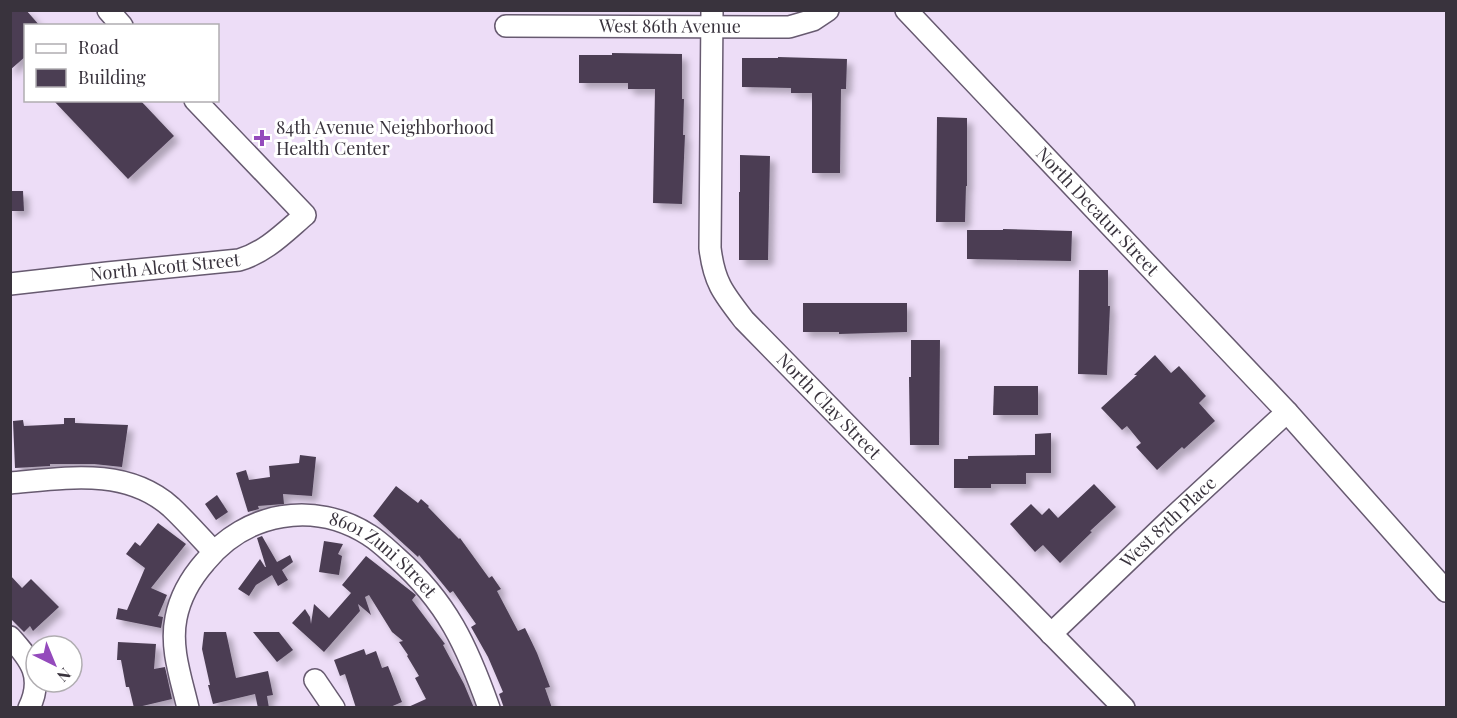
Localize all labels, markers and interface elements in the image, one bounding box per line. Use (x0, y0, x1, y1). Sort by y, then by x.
street label: West 86th Avenue (598, 13, 741, 38)
legend (24, 24, 219, 102)
text: Road (78, 35, 119, 59)
text: Building (78, 65, 146, 89)
place label: 84th Avenue Neighborhood Health Center (276, 115, 495, 160)
marker: 84th Avenue Neighborhood Health Center (253, 129, 271, 147)
street label: North Decatur Street (1031, 142, 1165, 281)
street label: North Alcott Street (89, 247, 242, 286)
street label: North Clay Street (772, 347, 887, 464)
street label: West 87th Place (1114, 471, 1221, 573)
street label: 8601 Zuni Street (327, 506, 443, 603)
north arrow (24, 634, 84, 694)
text: N (53, 664, 76, 687)

